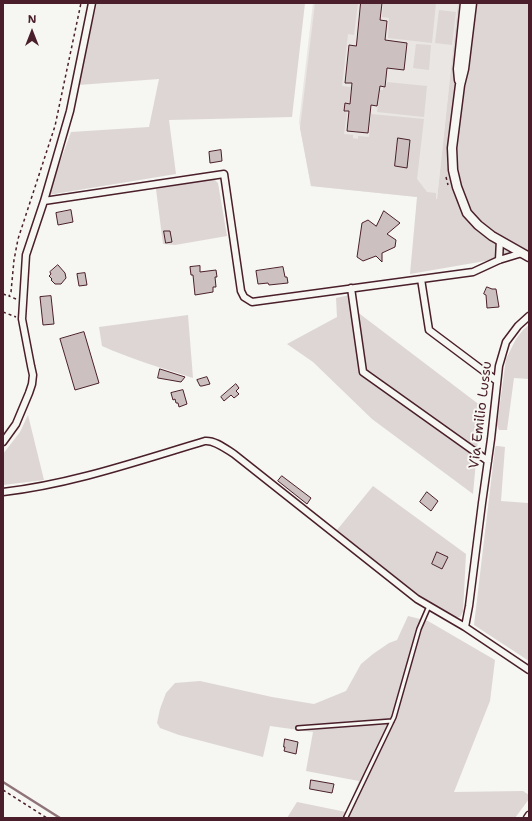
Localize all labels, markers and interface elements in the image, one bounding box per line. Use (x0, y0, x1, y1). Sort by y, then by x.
north arrow (12, 12, 52, 52)
text: N (28, 12, 36, 27)
street label: Via Emilio Lussu (466, 360, 496, 470)

